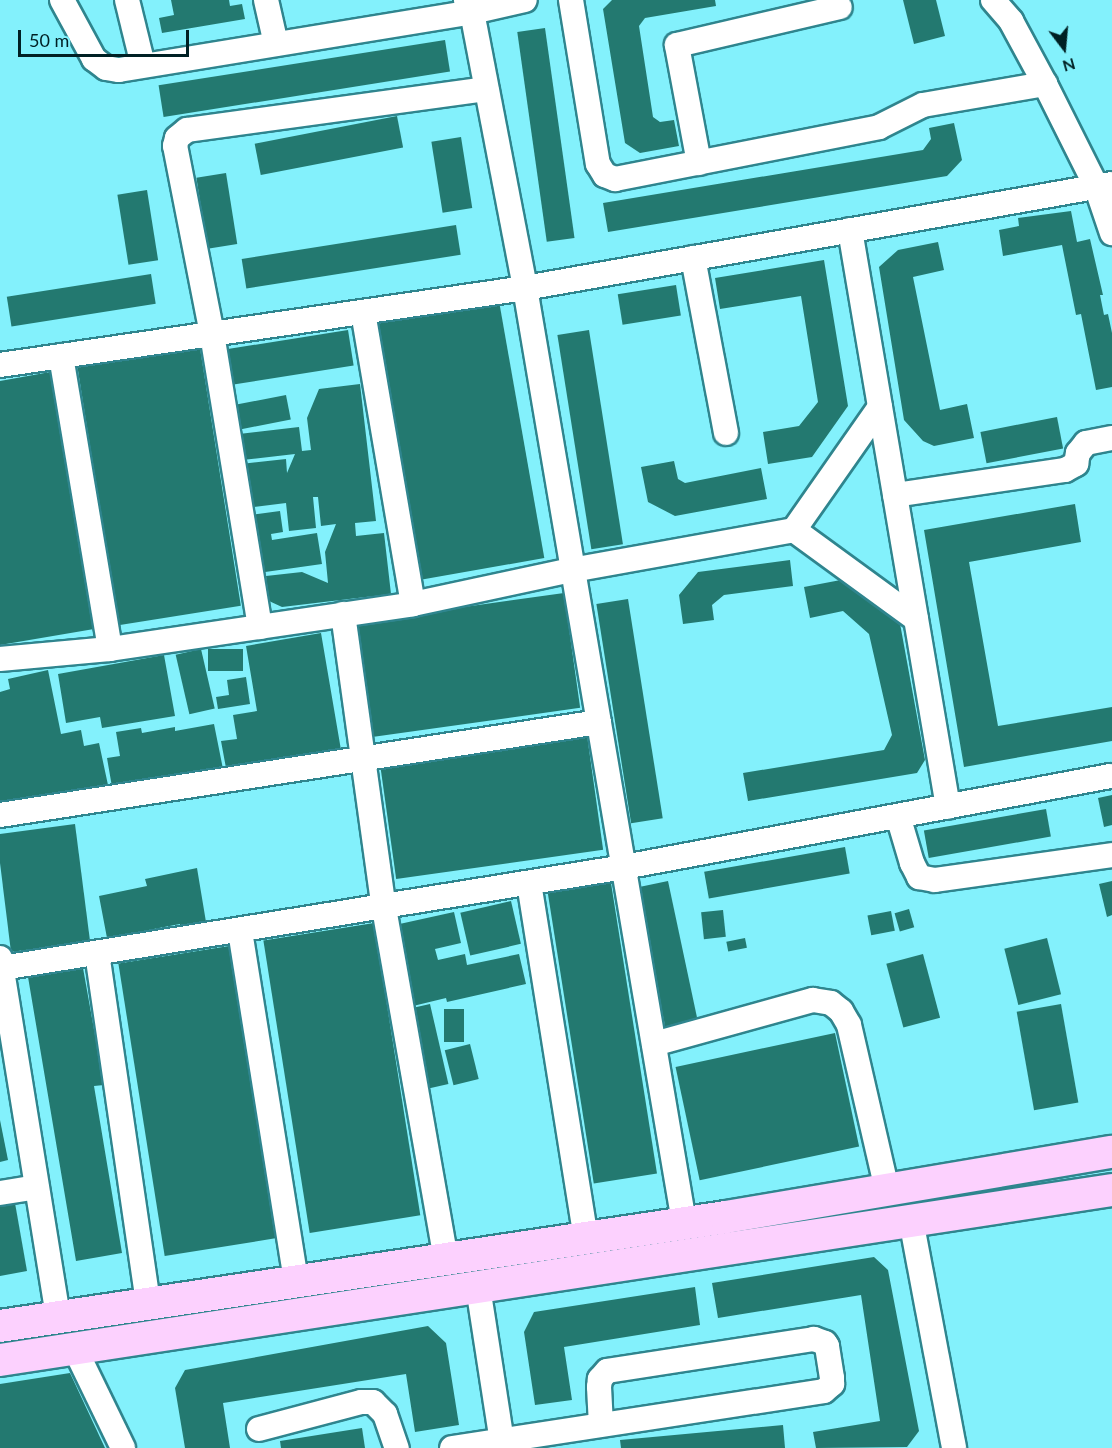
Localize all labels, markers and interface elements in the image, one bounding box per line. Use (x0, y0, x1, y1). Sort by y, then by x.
scale bar (21, 18, 192, 56)
north arrow (1034, 18, 1094, 78)
text: 50 m (29, 29, 69, 51)
text: N (1061, 55, 1078, 77)

